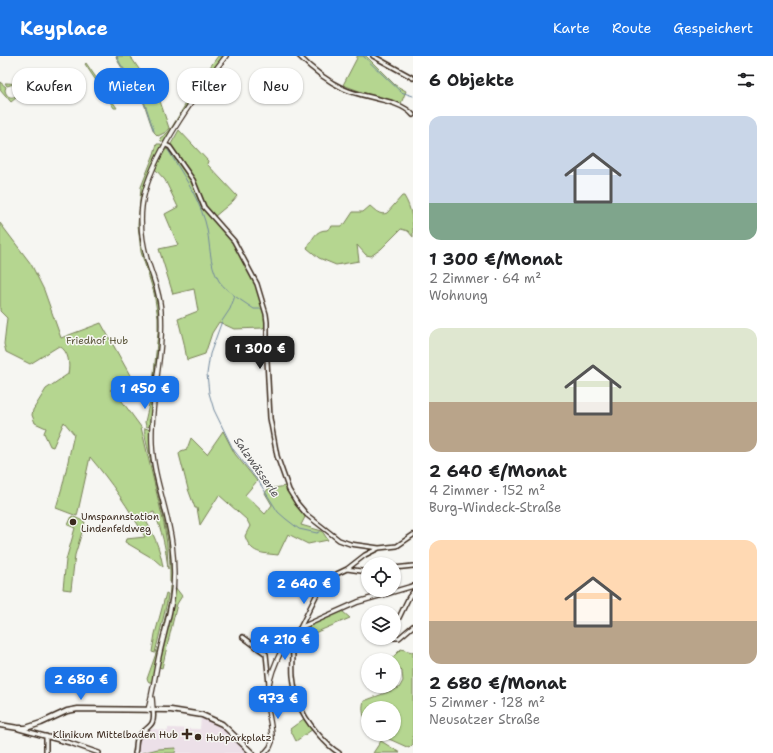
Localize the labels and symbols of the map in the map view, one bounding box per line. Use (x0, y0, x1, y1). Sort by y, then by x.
park label: Friedhof Hub (66, 334, 128, 347)
pin: 1 300 € (223, 336, 297, 370)
pin: 1 450 € (108, 376, 182, 410)
water label: Salzwässerle (230, 434, 283, 500)
place label: Umspannstation Lindenfeldweg (81, 510, 159, 535)
marker: Umspannstation Lindenfeldweg (68, 517, 78, 527)
pin: 2 640 € (267, 571, 341, 605)
pin: 4 210 € (248, 627, 322, 661)
pin: 2 680 € (44, 667, 118, 701)
pin: 973 € (250, 686, 306, 720)
place label: Klinikum Mittelbaden Hub (53, 728, 178, 741)
marker: Klinikum Mittelbaden Hub (181, 728, 193, 740)
place label: Hubparkplatz (206, 731, 272, 744)
marker: Hubparkplatz (193, 732, 203, 742)

